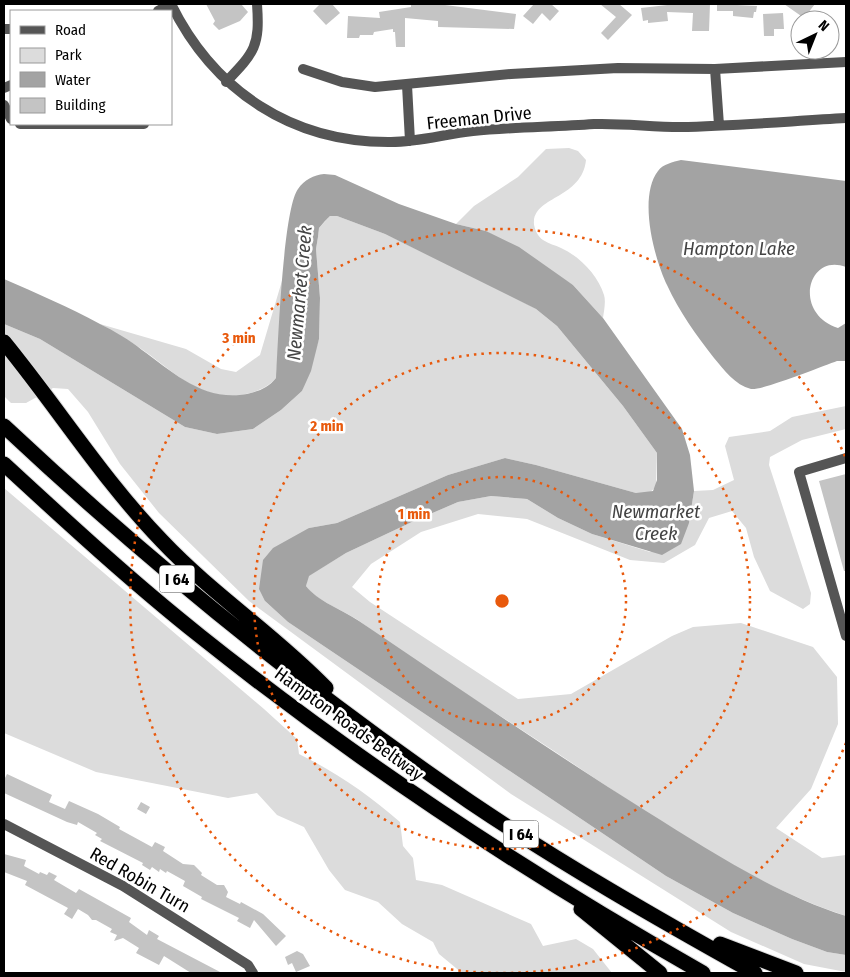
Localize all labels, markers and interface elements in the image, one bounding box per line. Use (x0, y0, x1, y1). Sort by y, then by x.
legend (10, 10, 172, 125)
north arrow (790, 10, 840, 60)
text: N (815, 17, 832, 35)
text: Road (55, 21, 86, 39)
text: Park (55, 46, 82, 64)
text: Water (55, 71, 91, 89)
text: Building (55, 96, 106, 114)
street label: Freeman Drive (425, 102, 533, 134)
water label: Newmarket Creek (282, 225, 317, 362)
water label: Hampton Lake (683, 237, 795, 260)
text: 3 min (221, 329, 256, 347)
text: 2 min (309, 417, 344, 435)
water label: Newmarket Creek (612, 500, 701, 545)
text: 1 min (398, 505, 430, 523)
road number: I 64 (160, 566, 194, 592)
centre of rings (493, 592, 511, 610)
street label: Hampton Roads Beltway (270, 663, 428, 785)
road number: I 64 (504, 821, 538, 848)
street label: Red Robin Turn (86, 842, 194, 918)

